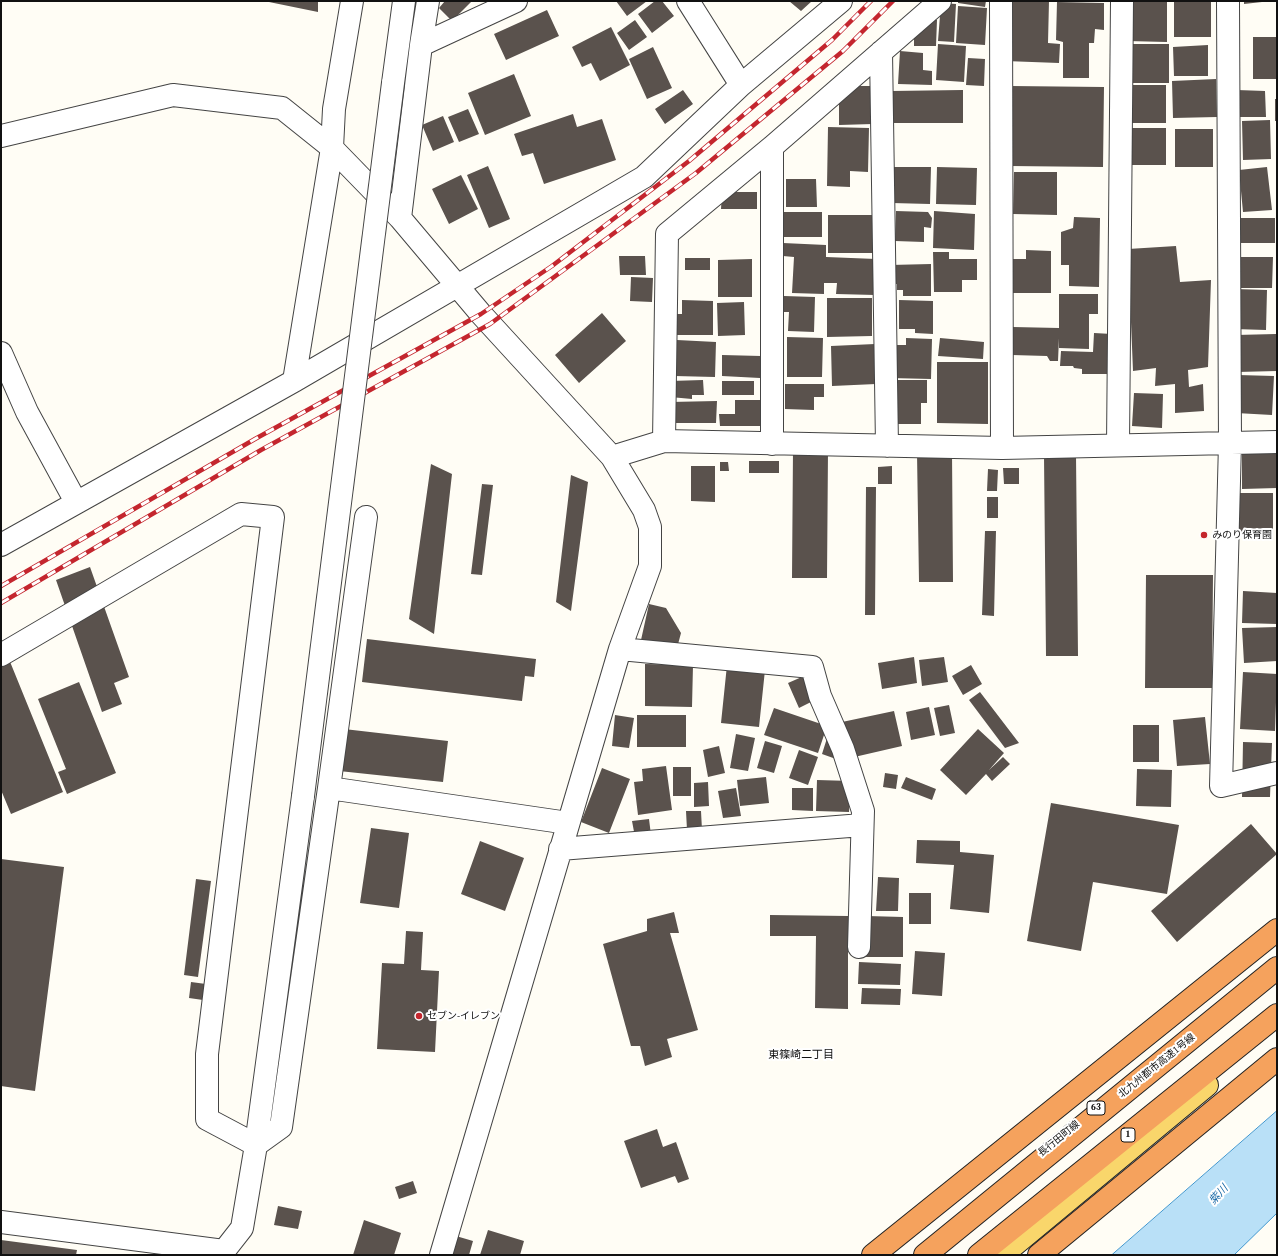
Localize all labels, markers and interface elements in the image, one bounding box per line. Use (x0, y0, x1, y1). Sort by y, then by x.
place label: みのり保育園 (1212, 529, 1272, 541)
marker: みのり保育園 (1199, 530, 1209, 540)
place label: セブン-イレブン (427, 1010, 500, 1022)
marker: セブン-イレブン (414, 1011, 424, 1021)
street label: 北九州都市高速1号線 (1116, 1031, 1198, 1101)
district label: 東篠崎二丁目 (768, 1048, 834, 1062)
road number: 63 (1087, 1101, 1105, 1115)
street label: 長行田町線 (1036, 1119, 1082, 1159)
road number: 1 (1121, 1128, 1135, 1142)
water label: 紫川 (1207, 1182, 1231, 1208)

